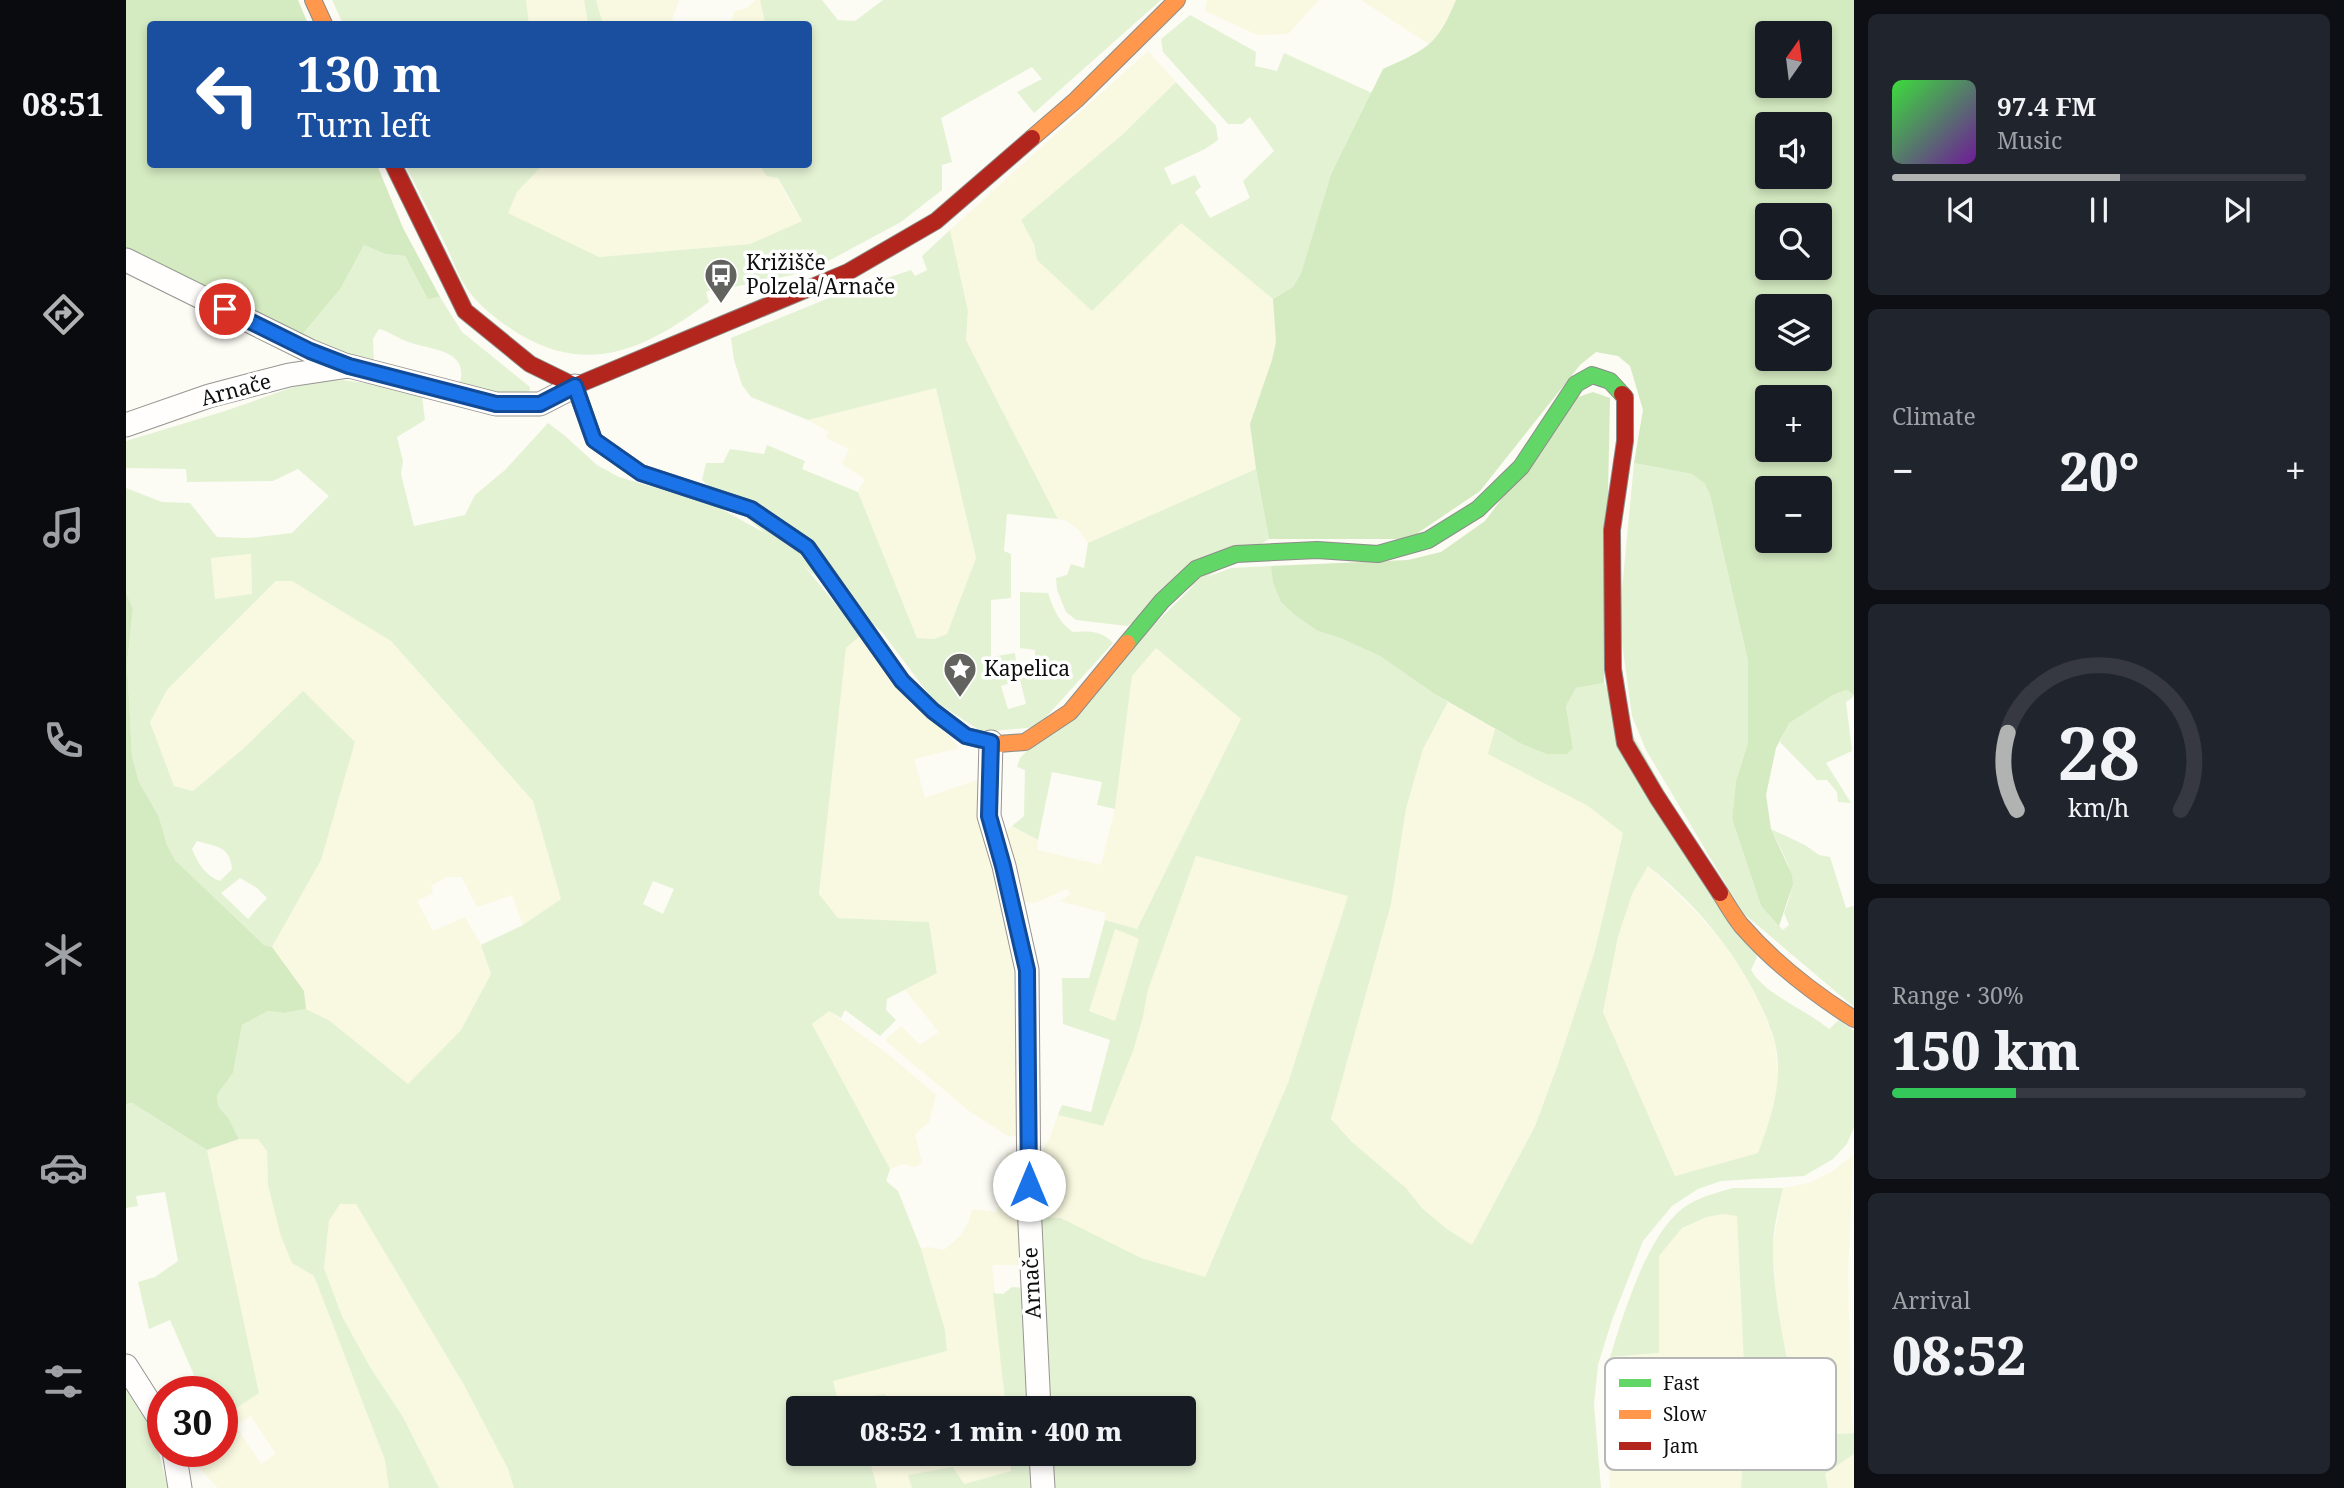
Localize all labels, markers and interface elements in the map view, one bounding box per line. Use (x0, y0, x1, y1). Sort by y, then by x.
north arrow (1755, 21, 1832, 98)
map controls (1755, 21, 1832, 553)
text: 130 m (297, 40, 441, 106)
icon: left (182, 49, 273, 140)
text: 08:51 (22, 82, 104, 125)
text: 97.4 FM (1997, 88, 2096, 124)
text: Turn left (297, 103, 431, 146)
button: sound (1755, 112, 1832, 189)
text: Music (1997, 124, 2062, 156)
icon: previous (1942, 191, 1980, 229)
icon: pause (2080, 191, 2118, 229)
icon: next (2218, 191, 2256, 229)
button: search (1755, 203, 1832, 280)
place label: Križišče Polzela/Arnače (746, 248, 895, 300)
bus stop icon: Križišče Polzela/Arnače (702, 256, 740, 305)
pin (195, 279, 255, 339)
icon: directions (39, 290, 88, 339)
icon: arrive (206, 290, 244, 328)
button: layers (1755, 294, 1832, 371)
street label: Arnače (198, 366, 274, 412)
button: + (1755, 385, 1832, 462)
text: Climate (1892, 400, 1976, 432)
text: 20° (2059, 435, 2139, 506)
text: − (1892, 444, 1914, 496)
text: + (2285, 444, 2306, 496)
button: − (1755, 476, 1832, 553)
icon: music (39, 503, 88, 552)
place icon: Kapelica (941, 650, 979, 699)
place label: Kapelica (984, 654, 1070, 682)
text: 28 (2058, 702, 2140, 801)
icon: phone (39, 716, 88, 765)
text: km/h (2068, 790, 2130, 824)
icon: climate (39, 930, 88, 979)
text: Range · 30% (1892, 979, 2024, 1011)
text: 150 km (1892, 1014, 2080, 1085)
icon: car (39, 1143, 88, 1192)
position arrow (992, 1148, 1066, 1222)
street label: Arnače (1015, 1247, 1047, 1320)
text: Arrival (1892, 1284, 1971, 1316)
text: 08:52 (1892, 1319, 2026, 1390)
icon: filters (39, 1357, 88, 1406)
legend (1605, 1358, 1836, 1470)
text: Fast (1663, 1370, 1700, 1396)
speed limit sign: 30 (147, 1376, 238, 1467)
text: Slow (1663, 1401, 1707, 1427)
text: 08:52 · 1 min · 400 m (860, 1413, 1122, 1449)
text: Jam (1662, 1433, 1698, 1459)

